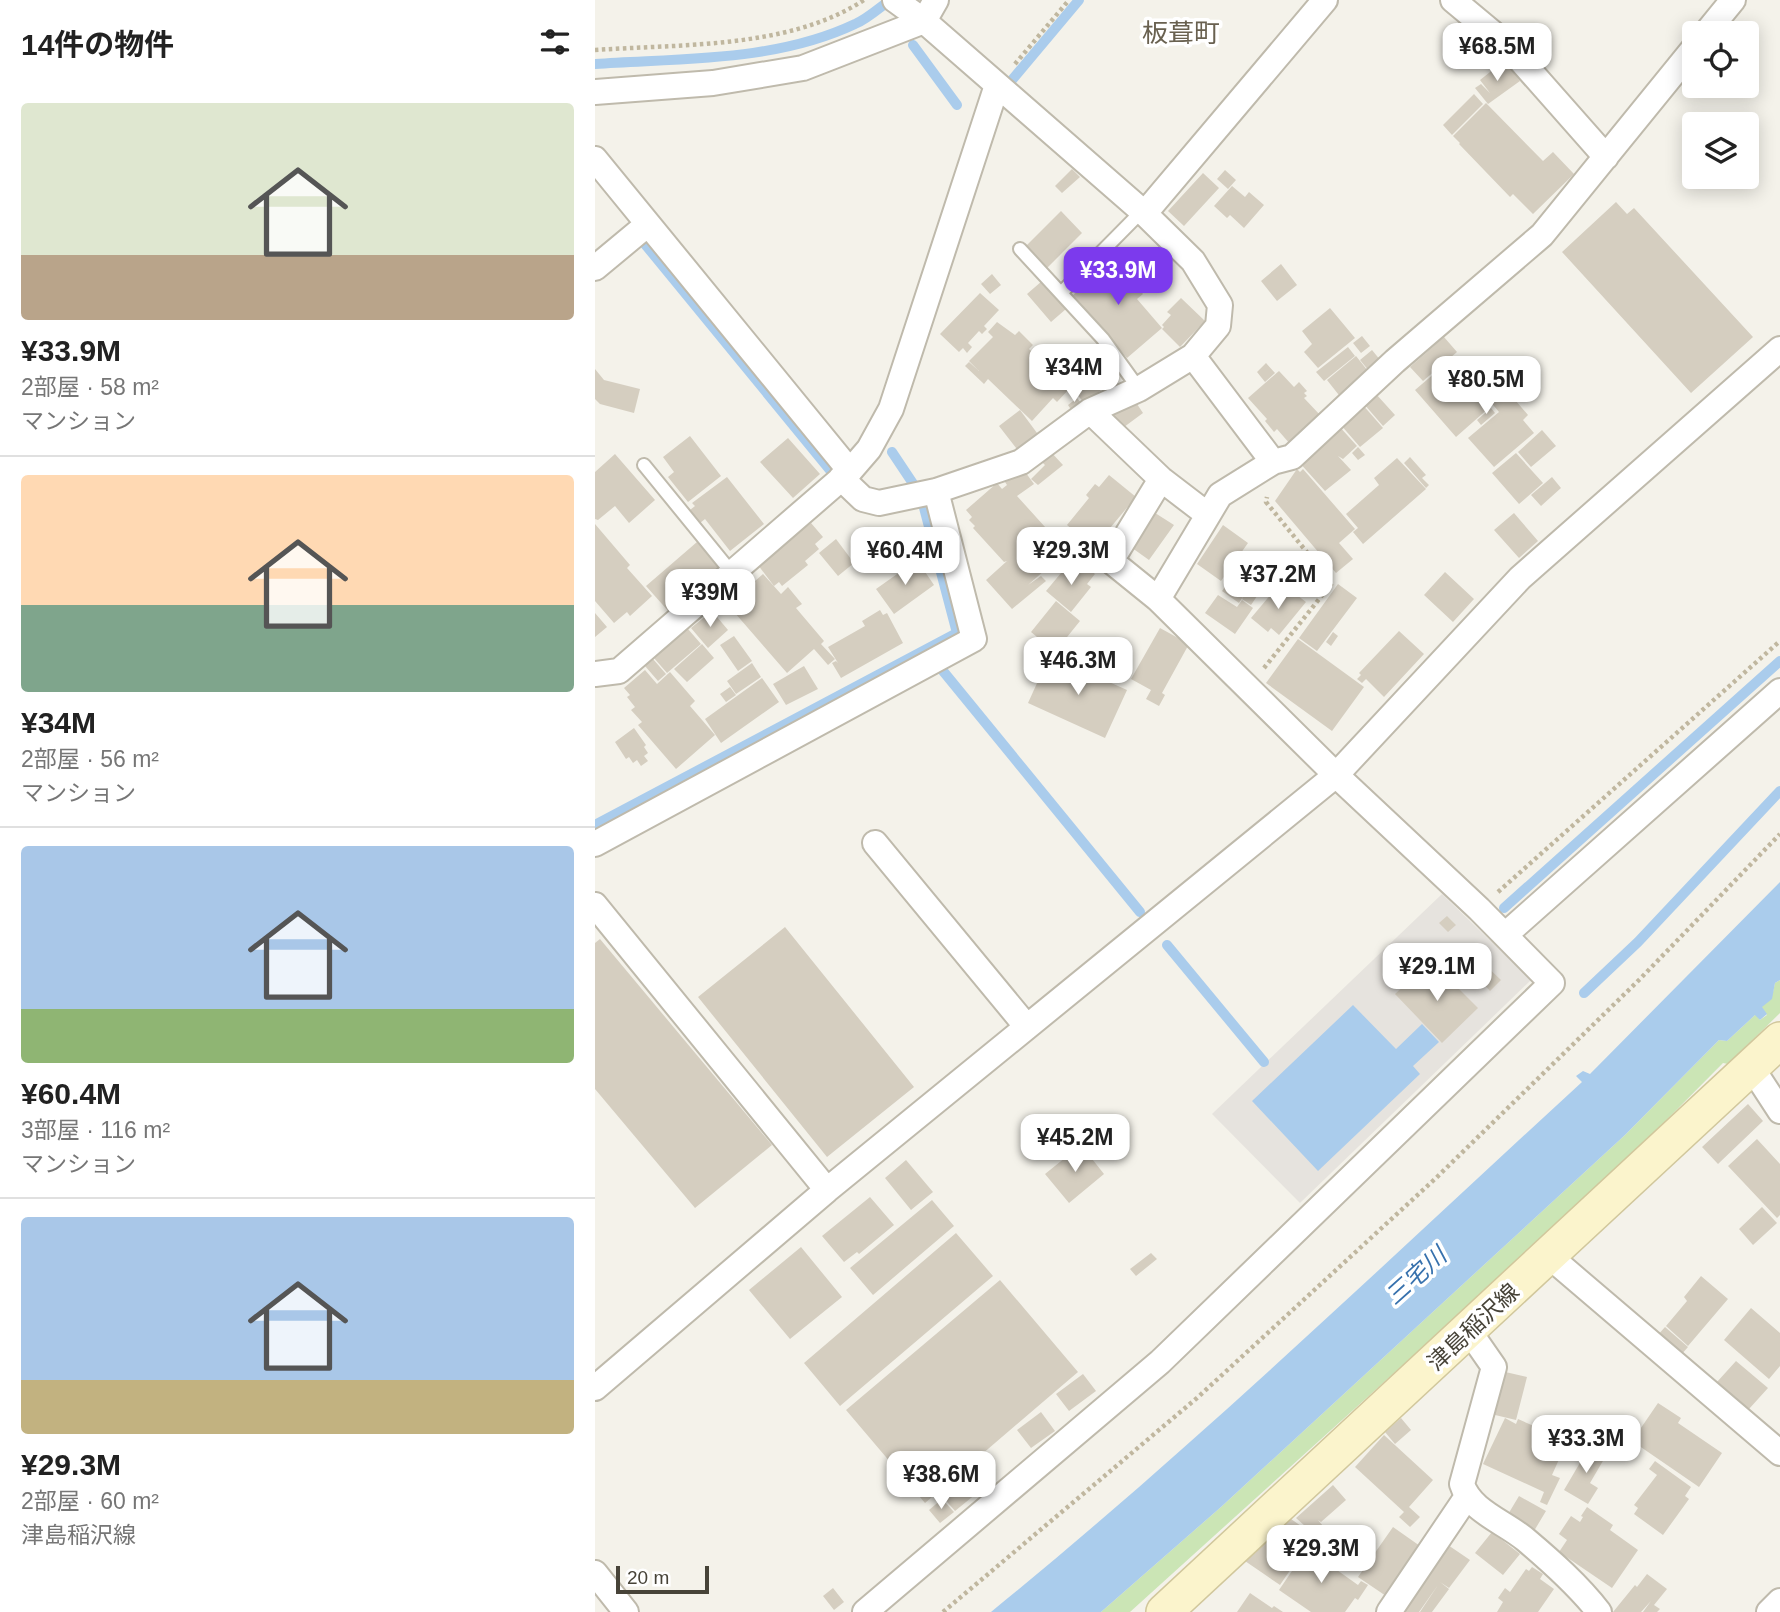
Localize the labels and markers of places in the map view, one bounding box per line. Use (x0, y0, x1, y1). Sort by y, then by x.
pin: ¥68.5M (1440, 24, 1554, 83)
pin: ¥33.9M (1061, 247, 1175, 307)
pin: ¥34M (1033, 344, 1115, 404)
pin: ¥80.5M (1429, 356, 1543, 416)
pin: ¥60.4M (848, 528, 962, 587)
pin: ¥29.3M (1014, 528, 1128, 587)
pin: ¥37.2M (1221, 552, 1335, 611)
pin: ¥39M (669, 570, 751, 629)
pin: ¥46.3M (1021, 638, 1135, 697)
pin: ¥29.1M (1380, 944, 1494, 1003)
pin: ¥45.2M (1018, 1114, 1132, 1174)
pin: ¥33.3M (1529, 1416, 1643, 1475)
pin: ¥38.6M (884, 1452, 998, 1511)
pin: ¥29.3M (1264, 1526, 1378, 1585)

